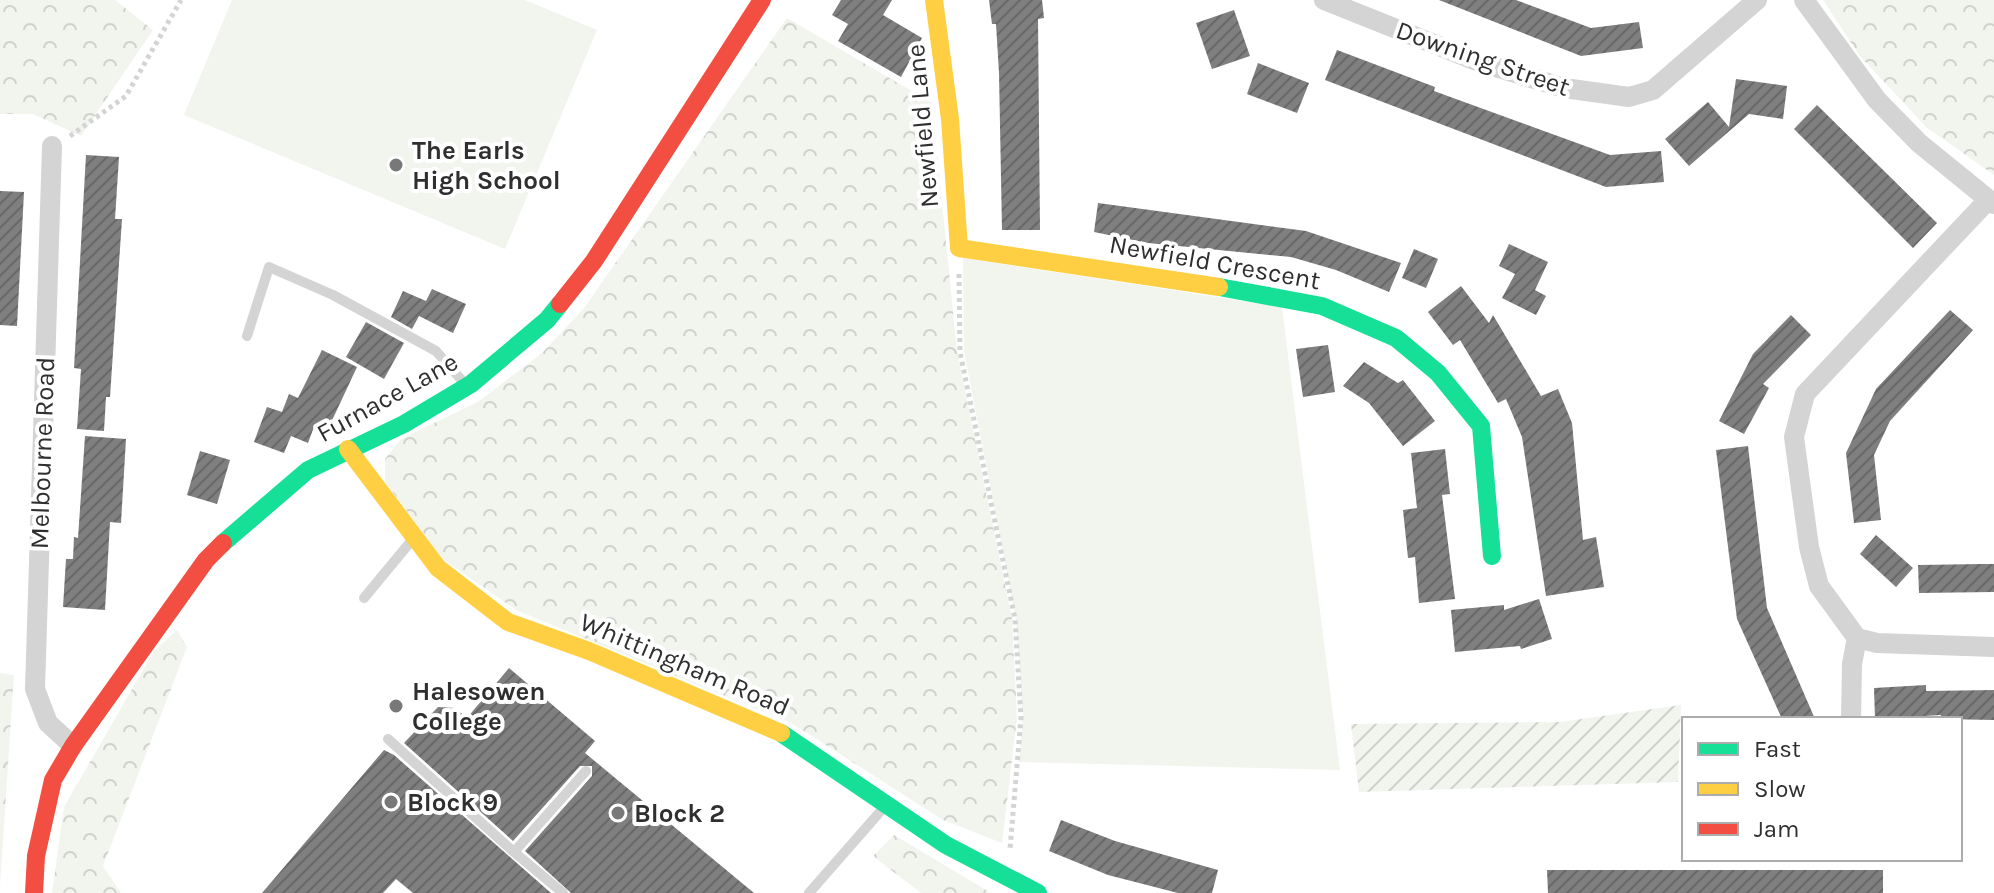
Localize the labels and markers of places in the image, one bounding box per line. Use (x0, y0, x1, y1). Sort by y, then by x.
place label: The Earls High School (412, 135, 561, 196)
marker: The Earls High School (387, 156, 405, 174)
place label: Halesowen College (412, 676, 545, 737)
marker: Halesowen College (387, 697, 405, 715)
place label: Block 9 (407, 787, 498, 818)
marker: Block 9 (382, 793, 400, 811)
place label: Block 2 (634, 798, 725, 829)
marker: Block 2 (609, 804, 627, 822)

